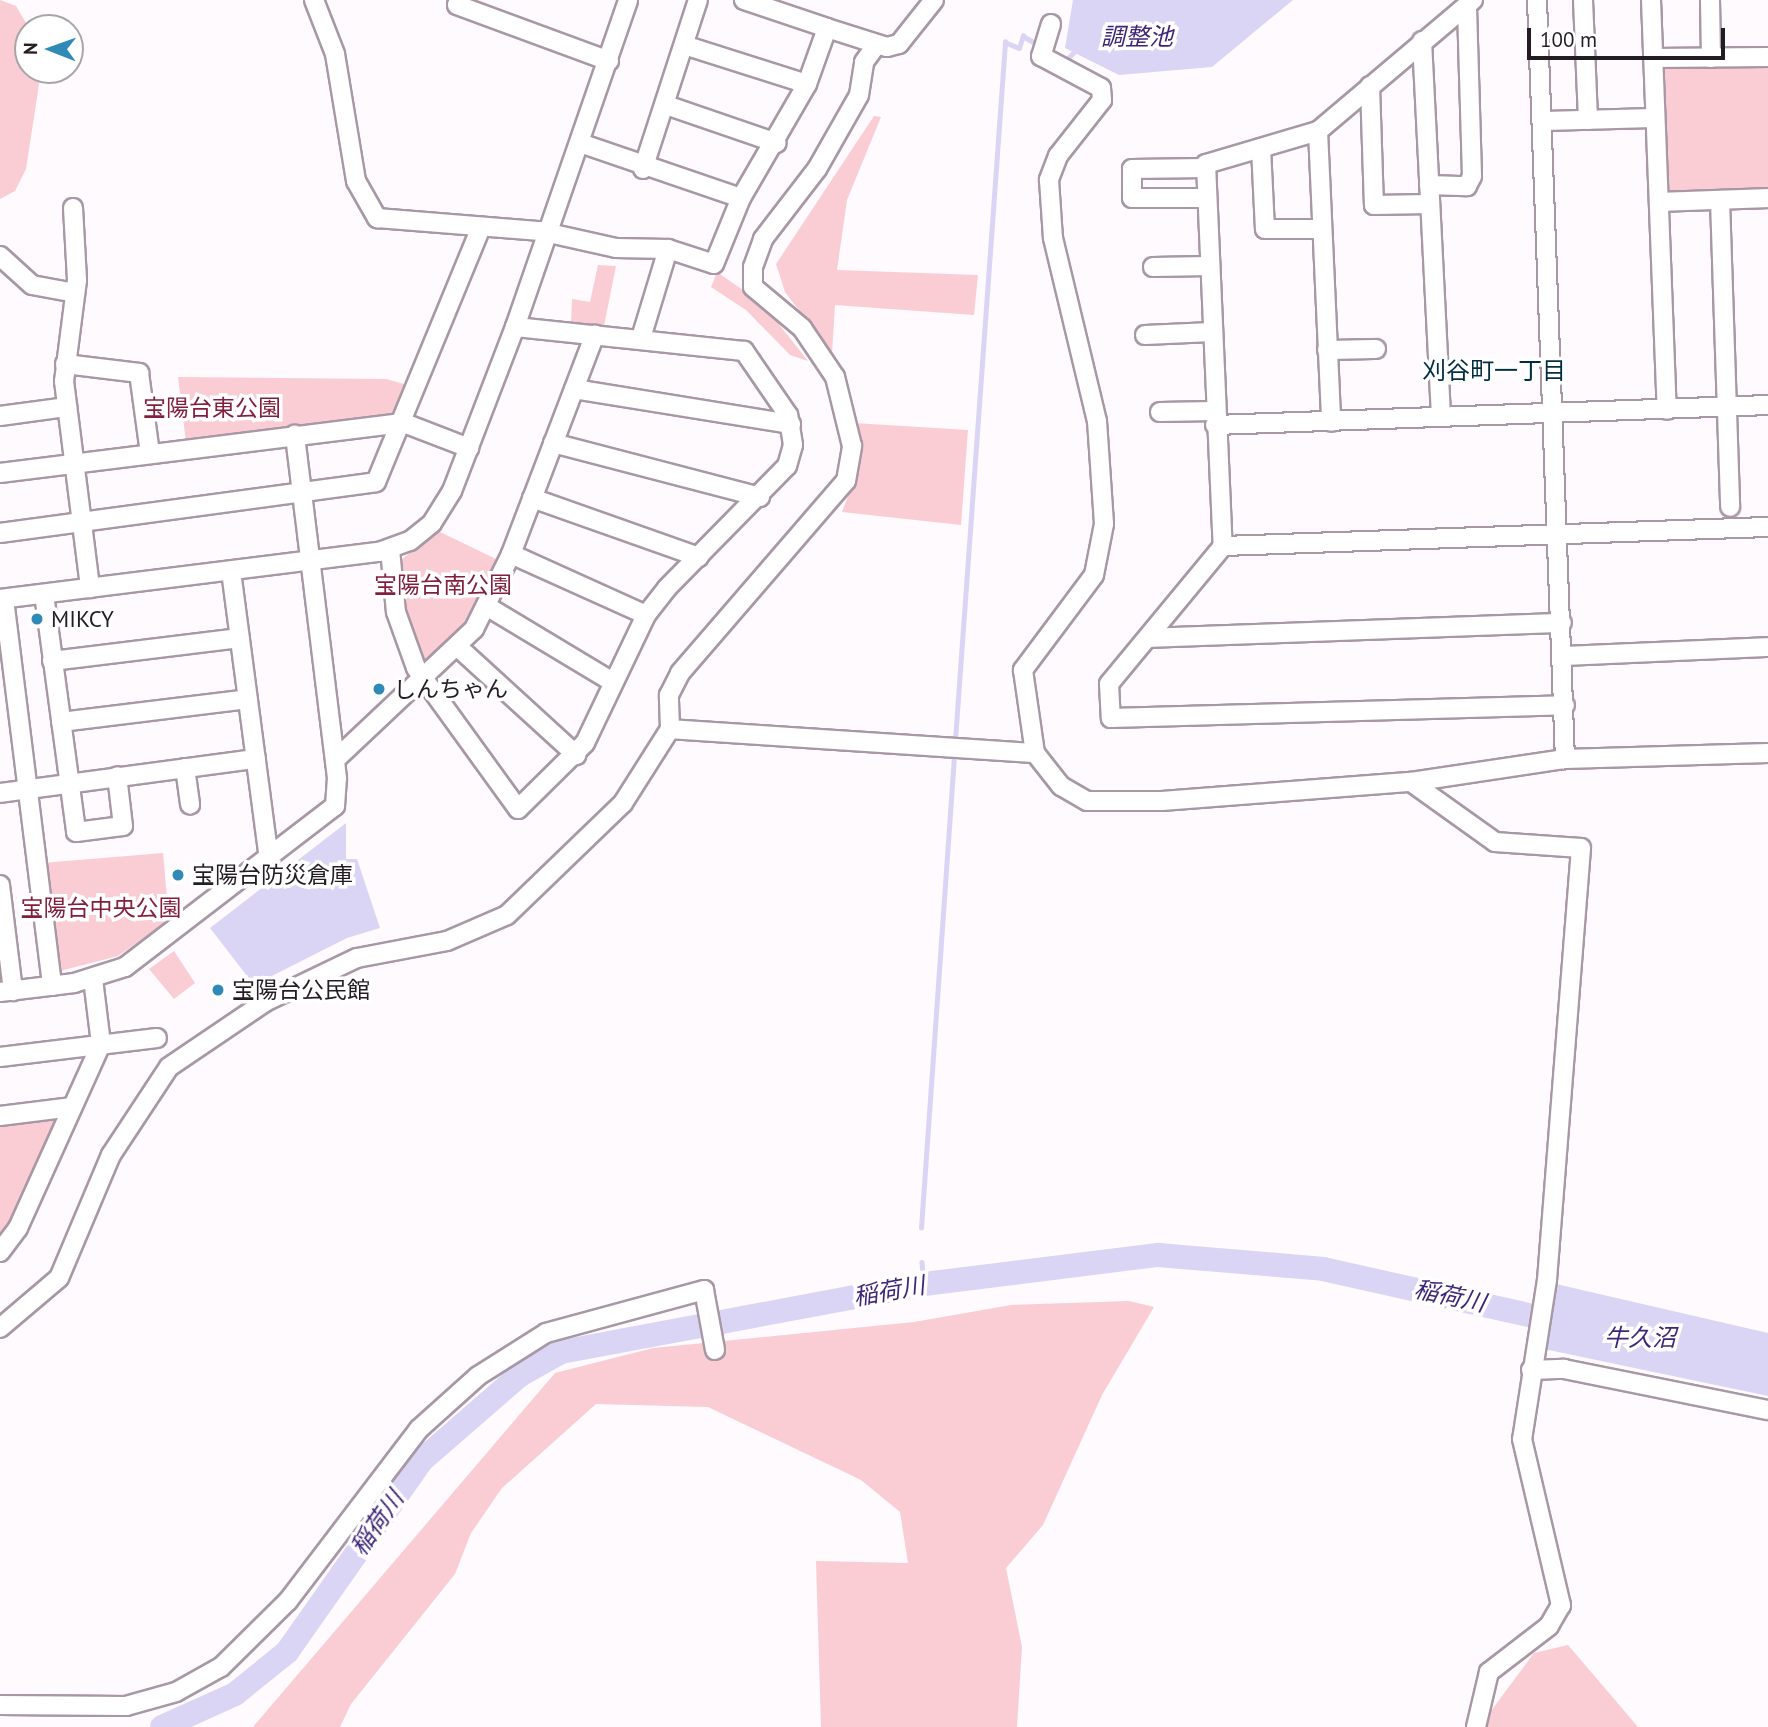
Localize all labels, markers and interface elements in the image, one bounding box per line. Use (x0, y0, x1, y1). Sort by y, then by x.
north arrow (14, 14, 84, 84)
scale bar (1530, 14, 1728, 58)
water label: 調整池 (1101, 23, 1173, 51)
text: 100 m (1540, 26, 1597, 53)
text: N (18, 42, 42, 55)
district label: 刈谷町一丁目 (1422, 357, 1566, 385)
park label: 宝陽台東公園 (143, 394, 281, 422)
park label: 宝陽台南公園 (374, 571, 512, 599)
place label: MIKCY (51, 605, 114, 633)
marker: MIKCY (29, 611, 45, 627)
place label: しんちゃん (393, 675, 508, 703)
marker: しんちゃん (371, 681, 387, 697)
place label: 宝陽台防災倉庫 (192, 861, 353, 889)
marker: 宝陽台防災倉庫 (170, 867, 186, 883)
park label: 宝陽台中央公園 (21, 894, 181, 922)
place label: 宝陽台公民館 (232, 976, 370, 1004)
marker: 宝陽台公民館 (210, 982, 226, 998)
water label: 稲荷川 (851, 1271, 927, 1311)
water label: 稲荷川 (1412, 1274, 1488, 1318)
water label: 牛久沼 (1604, 1324, 1676, 1352)
water label: 稲荷川 (345, 1485, 409, 1561)

